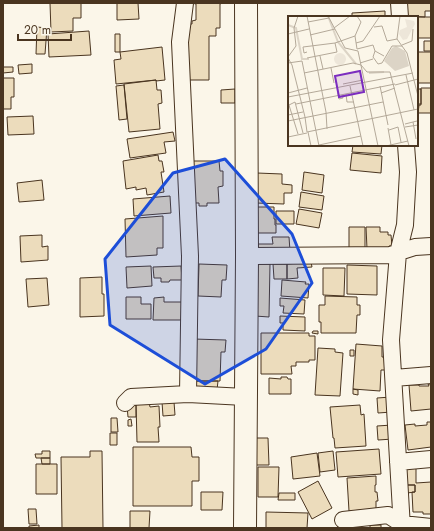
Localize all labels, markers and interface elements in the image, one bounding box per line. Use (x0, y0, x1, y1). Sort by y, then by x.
scale bar (18, 16, 71, 42)
inset map (288, 16, 418, 146)
text: 20 m (24, 21, 51, 39)

